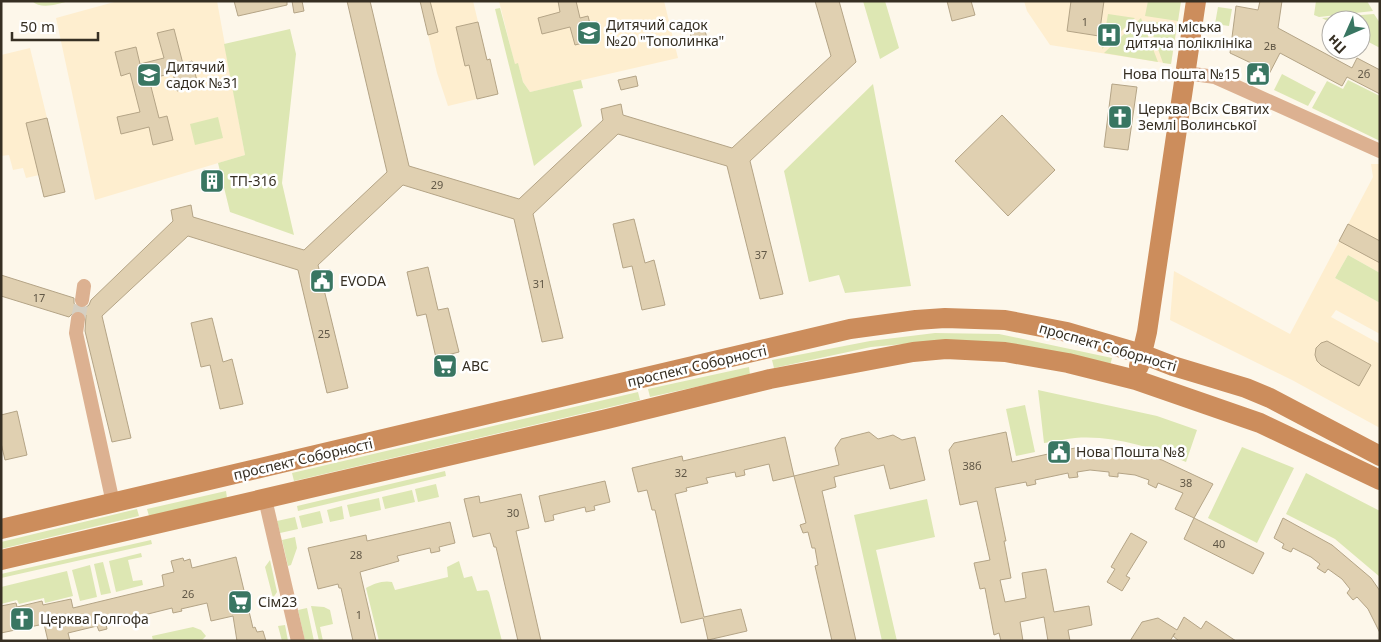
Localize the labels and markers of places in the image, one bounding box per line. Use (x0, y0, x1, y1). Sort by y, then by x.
place label: Дитячий садок №20 "Тополинка" (606, 15, 724, 50)
place label: Луцька міська дитяча поліклініка (1126, 17, 1253, 52)
school or university icon: Дитячий садок №20 "Тополинка" (576, 20, 602, 46)
hospital icon: Луцька міська дитяча поліклініка (1096, 22, 1122, 48)
place label: Дитячий садок №31 (166, 57, 239, 92)
public building icon: Нова Пошта №15 (1245, 61, 1271, 87)
school or university icon: Дитячий садок №31 (136, 62, 162, 88)
place label: Нова Пошта №15 (1123, 64, 1240, 83)
place label: Церква Всіх Святих Землі Волинської (1138, 99, 1270, 134)
church icon: Церква Всіх Святих Землі Волинської (1107, 104, 1133, 130)
building icon: ТП-316 (199, 168, 225, 194)
place label: ТП-316 (230, 171, 277, 190)
public building icon: EVODA (309, 268, 335, 294)
place label: EVODA (340, 271, 386, 290)
supermarket icon: АВС (432, 353, 458, 379)
place label: АВС (462, 356, 489, 375)
public building icon: Нова Пошта №8 (1046, 439, 1072, 465)
place label: Нова Пошта №8 (1076, 442, 1185, 461)
supermarket icon: Сім23 (227, 589, 253, 615)
place label: Сім23 (258, 592, 297, 611)
church icon: Церква Голгофа (9, 606, 35, 632)
place label: Церква Голгофа (40, 609, 149, 628)

